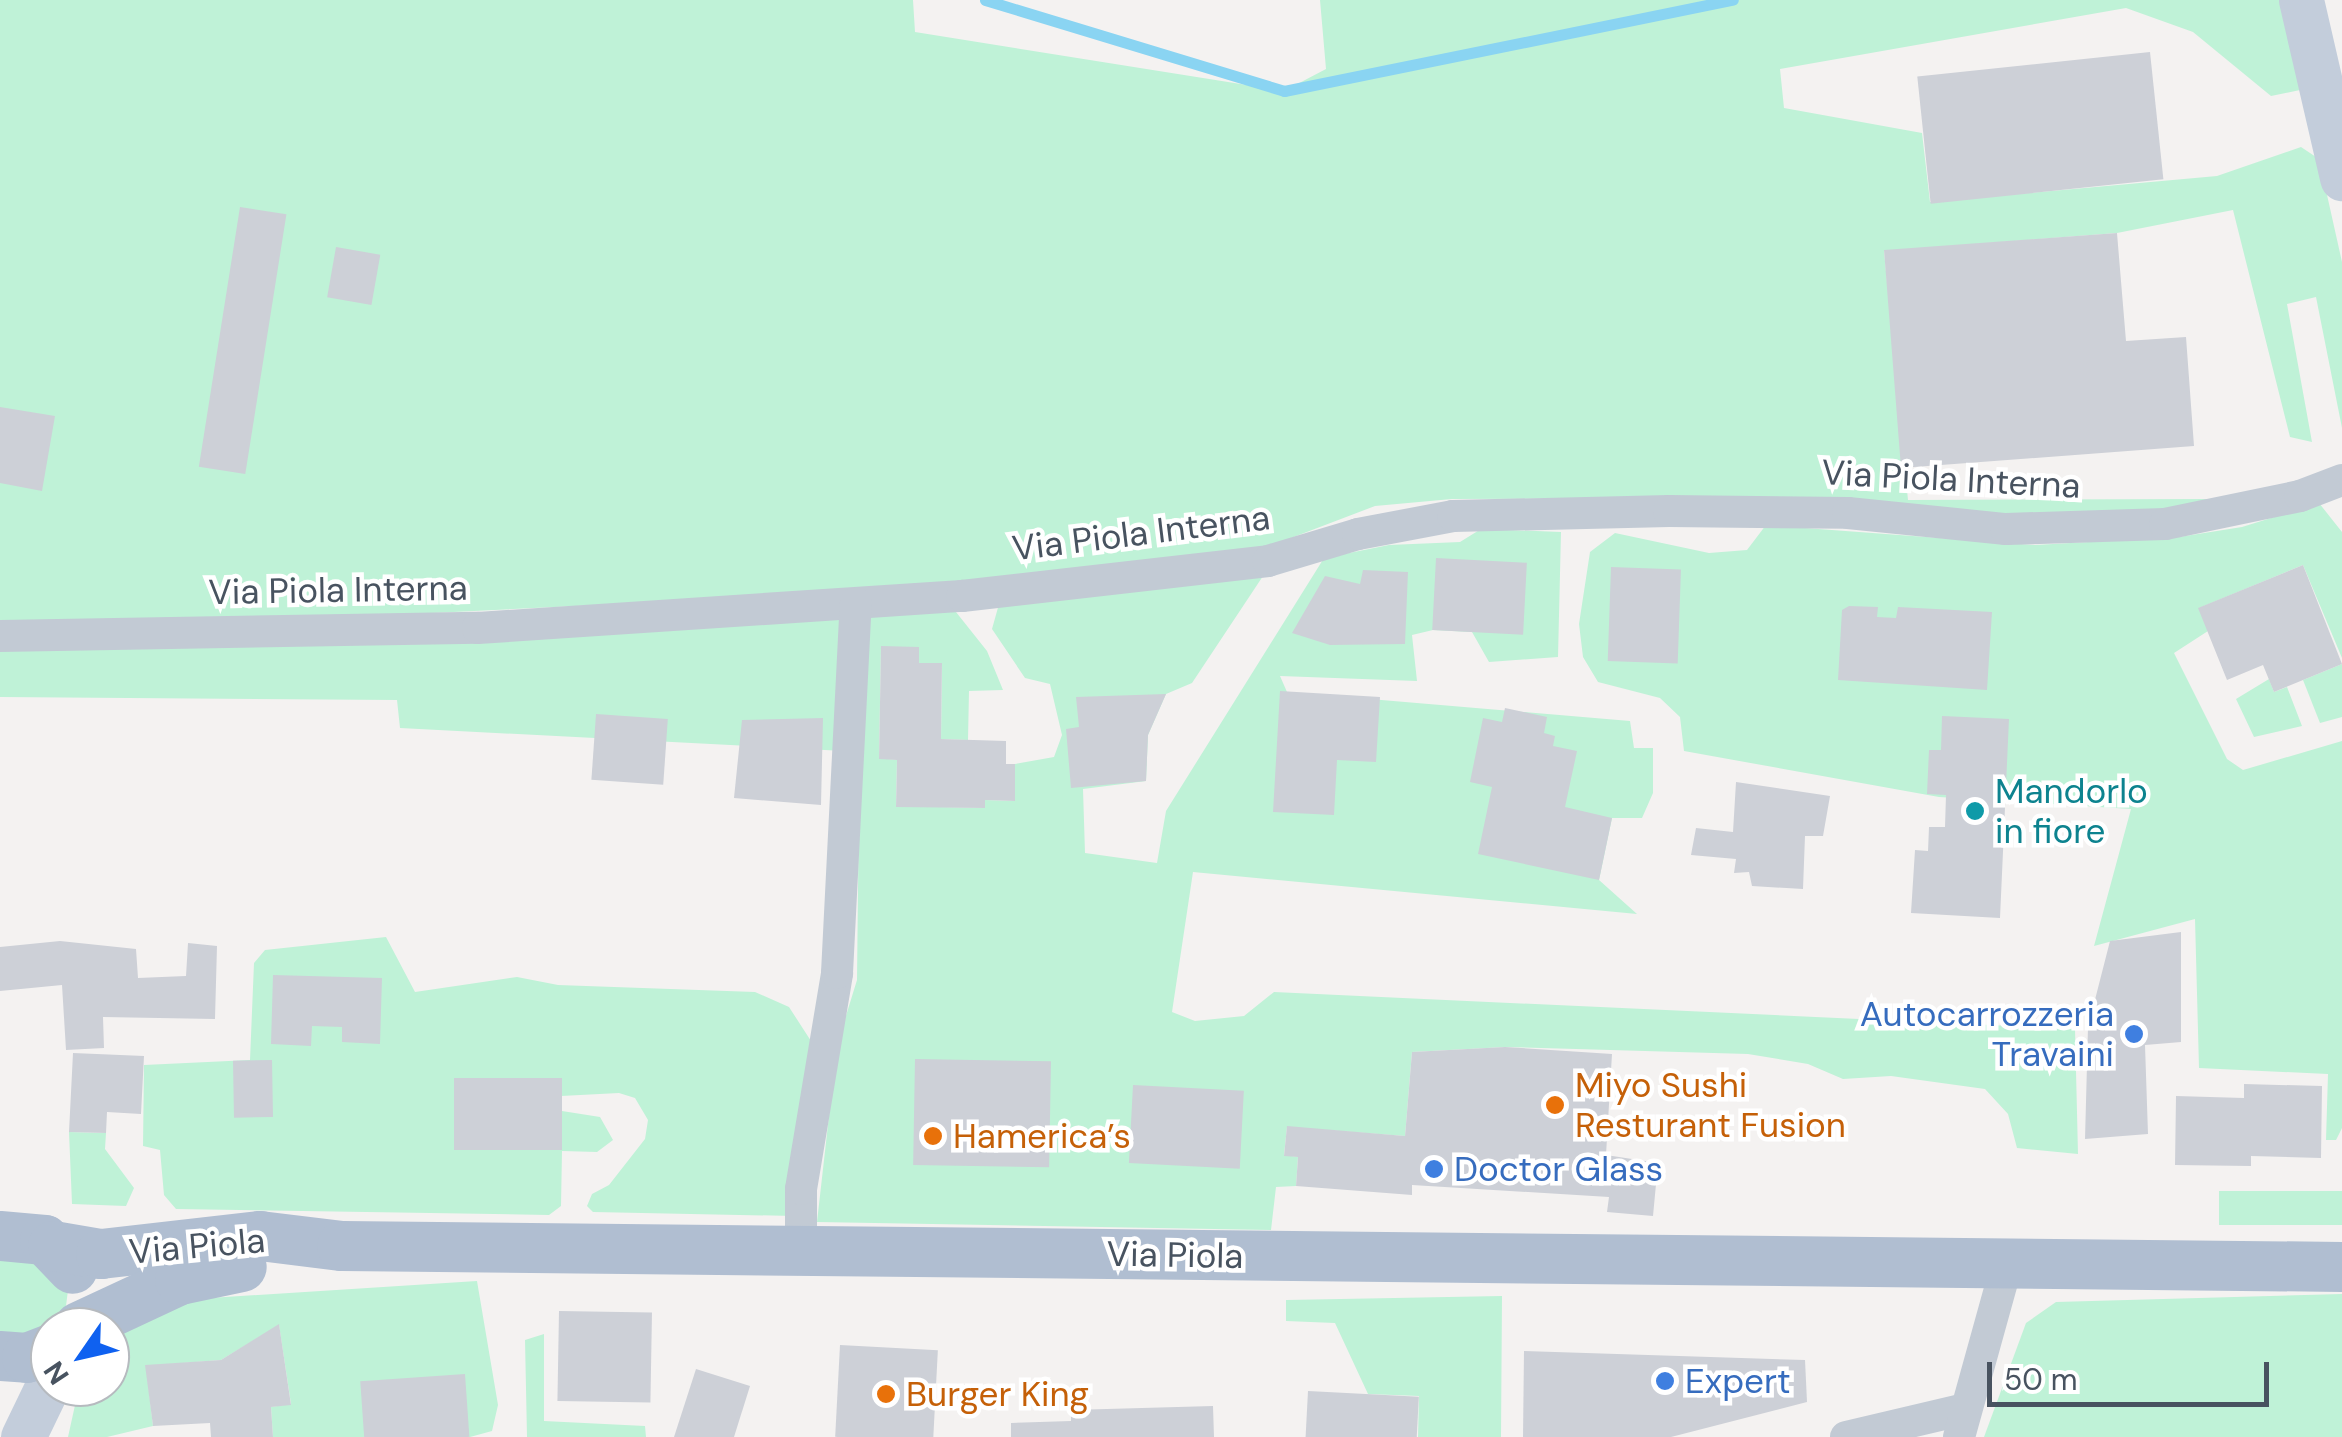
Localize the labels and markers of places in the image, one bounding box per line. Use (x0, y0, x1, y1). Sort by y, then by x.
place label: Mandorlo in fiore (1995, 770, 2148, 852)
marker: Mandorlo in fiore (1964, 800, 1986, 822)
place label: Autocarrozzeria Travaini (1860, 993, 2114, 1075)
marker: Autocarrozzeria Travaini (2123, 1023, 2145, 1045)
place label: Miyo Sushi Resturant Fusion (1575, 1064, 1846, 1146)
marker: Miyo Sushi Resturant Fusion (1544, 1094, 1566, 1116)
place label: Hamerica’s (953, 1115, 1131, 1157)
marker: Hamerica’s (922, 1125, 944, 1147)
place label: Doctor Glass (1454, 1148, 1663, 1190)
marker: Doctor Glass (1423, 1158, 1445, 1180)
place label: Expert (1685, 1360, 1791, 1402)
marker: Expert (1654, 1370, 1676, 1392)
place label: Burger King (906, 1373, 1089, 1415)
marker: Burger King (875, 1383, 897, 1405)

